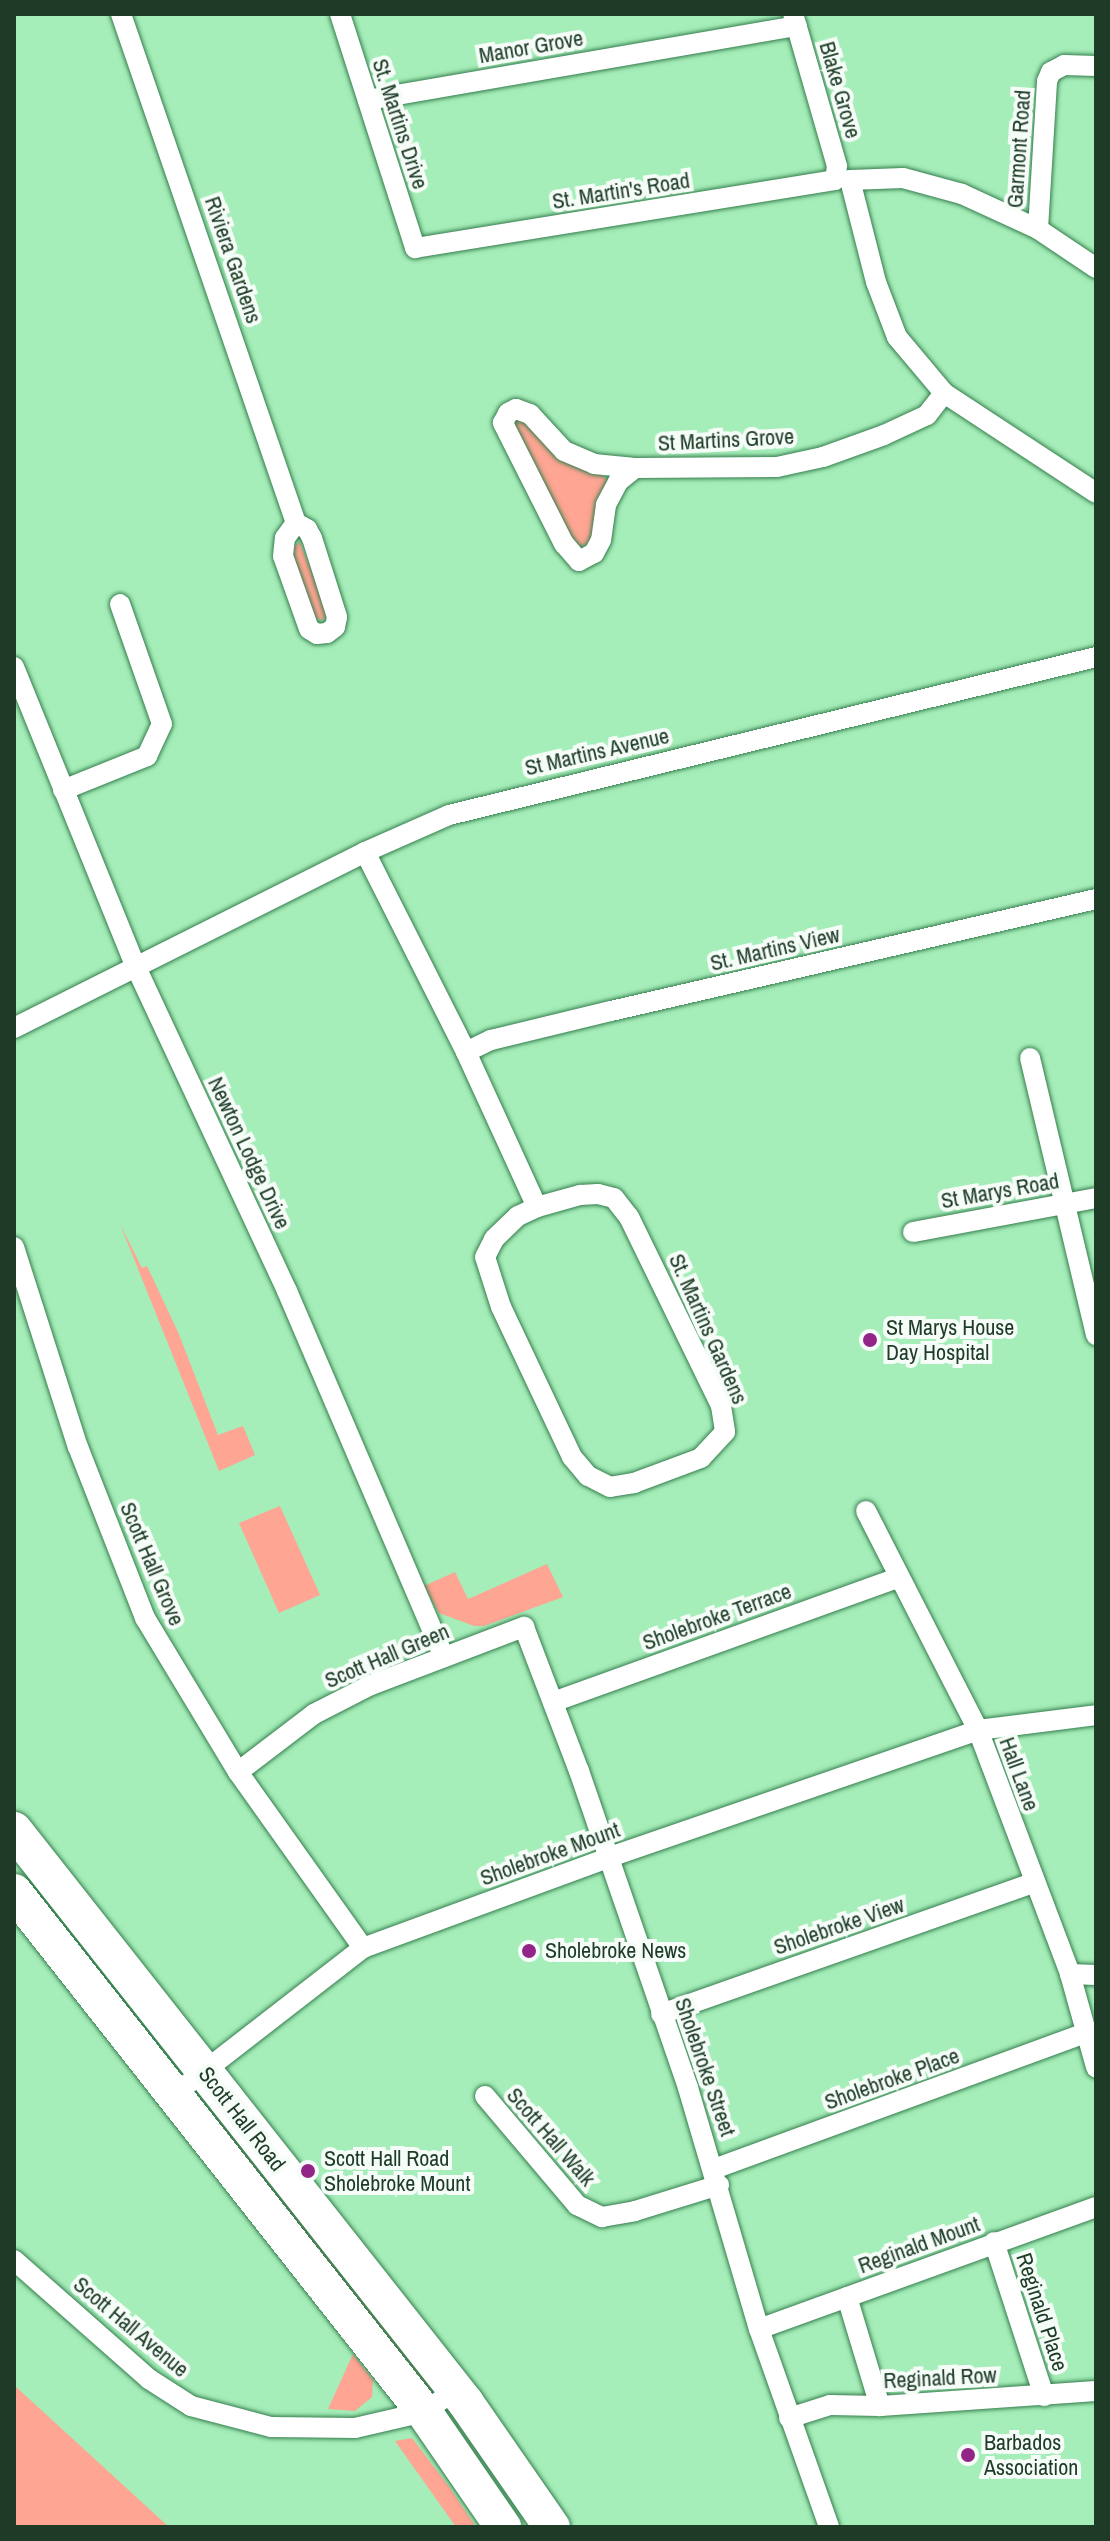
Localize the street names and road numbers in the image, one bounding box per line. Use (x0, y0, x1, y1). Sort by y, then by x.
street label: Manor Grove (477, 25, 585, 69)
street label: Blake Grove (814, 39, 866, 141)
street label: St. Martins Drive (367, 56, 433, 192)
street label: Garmont Road (1002, 89, 1036, 209)
street label: St. Martin's Road (550, 167, 692, 215)
street label: Riviera Gardens (199, 193, 267, 327)
street label: St Martins Grove (657, 423, 795, 457)
street label: St Martins Avenue (522, 722, 672, 782)
street label: St. Martins View (708, 921, 842, 977)
street label: Newton Lodge Drive (202, 1073, 296, 1233)
street label: St Marys Road (939, 1168, 1061, 1214)
street label: St. Martins Gardens (663, 1250, 753, 1408)
street label: Scott Hall Grove (114, 1498, 190, 1630)
street label: Sholebroke Terrace (639, 1578, 795, 1656)
street label: Scott Hall Green (321, 1618, 453, 1694)
street label: Hall Lane (994, 1734, 1044, 1814)
street label: Sholebroke Mount (477, 1817, 623, 1891)
street label: Sholebroke View (770, 1891, 908, 1961)
street label: Sholebroke Street (669, 1994, 741, 2140)
street label: Sholebroke Place (821, 2042, 963, 2116)
street label: Scott Hall Road (193, 2061, 291, 2177)
street label: Scott Hall Walk (501, 2082, 601, 2192)
street label: Reginald Mount (855, 2211, 983, 2279)
street label: Reginald Place (1011, 2250, 1073, 2374)
street label: Scott Hall Avenue (68, 2271, 194, 2383)
street label: Reginald Row (883, 2362, 997, 2394)

